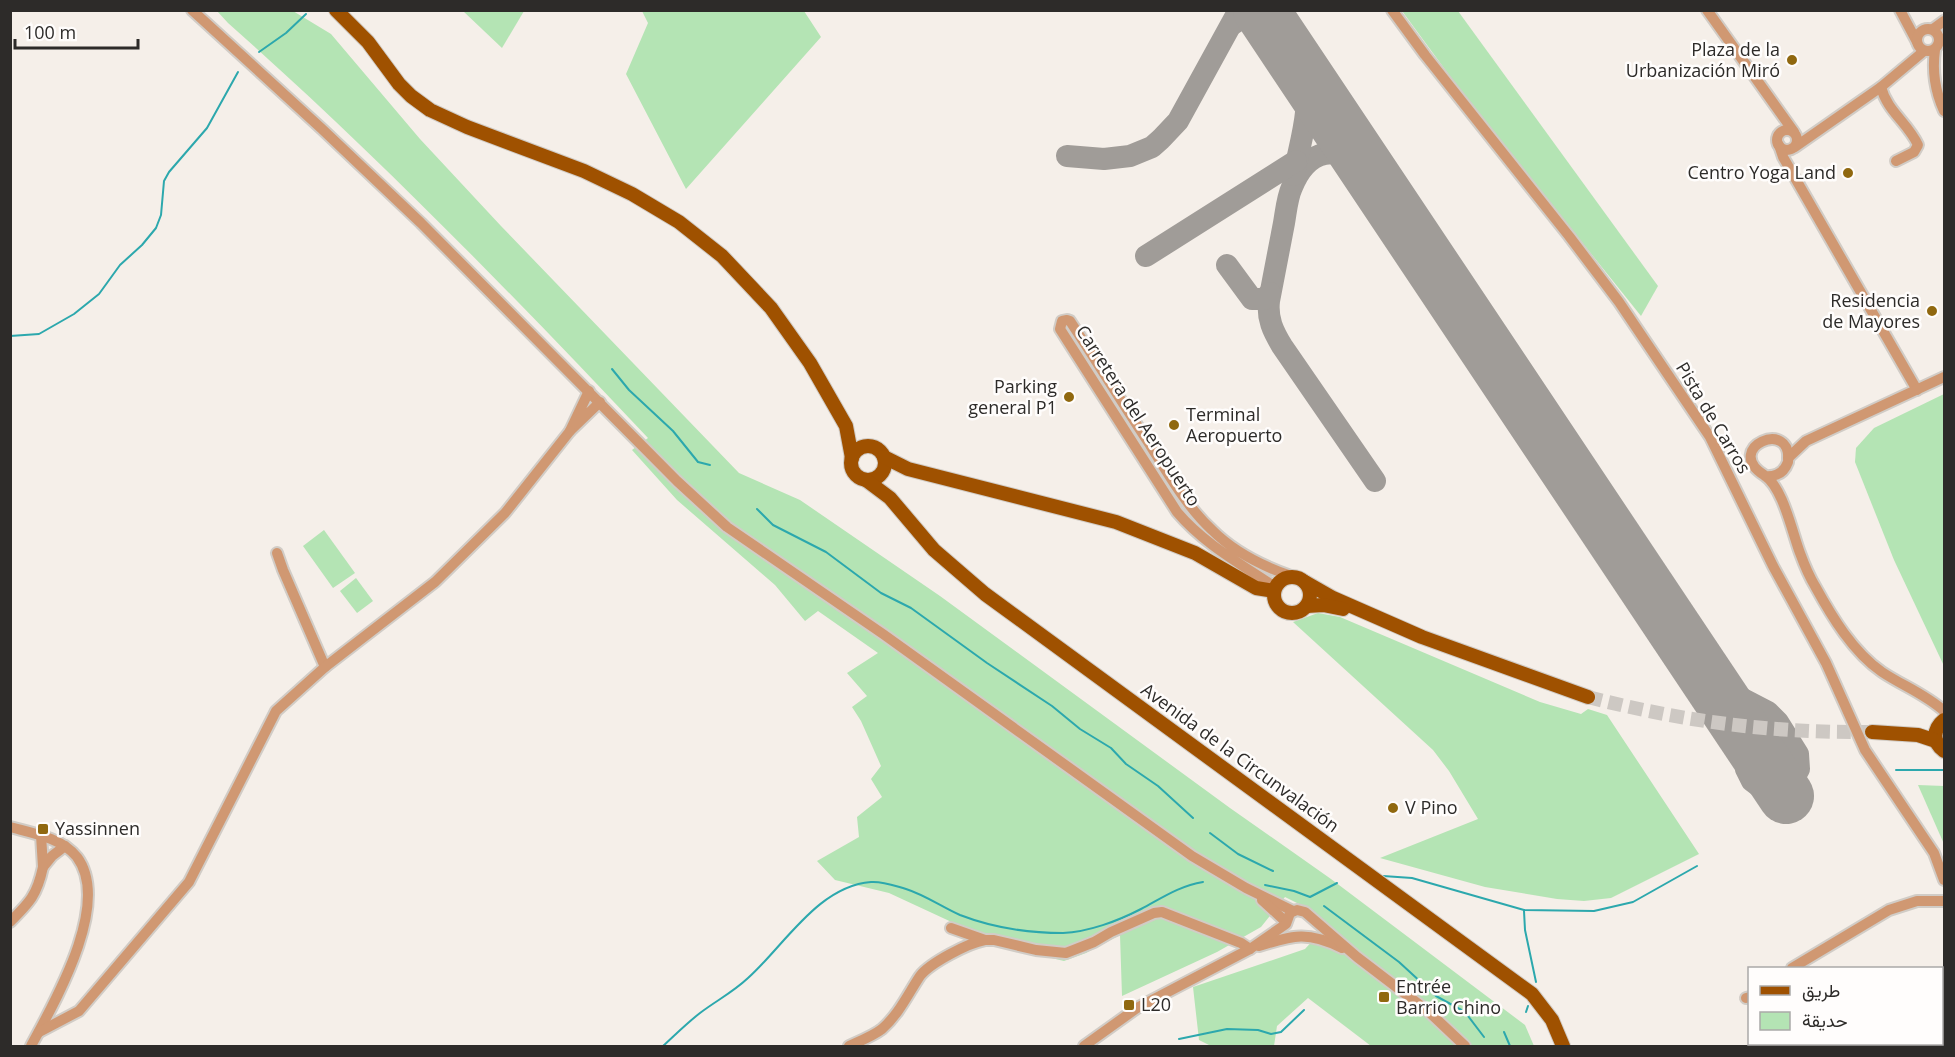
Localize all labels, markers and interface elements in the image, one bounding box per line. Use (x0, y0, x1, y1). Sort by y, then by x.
scale bar (15, 12, 138, 50)
text: 100 m (24, 20, 76, 44)
place label: Plaza de la Urbanización Miró (1626, 37, 1780, 82)
marker: Plaza de la Urbanización Miró (1785, 53, 1799, 67)
place label: Centro Yoga Land (1687, 160, 1836, 184)
marker: Centro Yoga Land (1841, 166, 1855, 180)
place label: Residencia de Mayores (1822, 288, 1920, 333)
marker: Residencia de Mayores (1925, 304, 1939, 318)
street label: Carretera del Aeropuerto (1071, 320, 1206, 511)
street label: Pista de Carros (1671, 357, 1757, 478)
place label: Parking general P1 (968, 374, 1057, 419)
marker: Parking general P1 (1062, 390, 1076, 404)
place label: Terminal Aeropuerto (1186, 402, 1282, 447)
marker: Terminal Aeropuerto (1167, 418, 1181, 432)
street label: Avenida de la Circunvalación (1137, 677, 1344, 837)
place label: V Pino (1405, 795, 1458, 819)
marker: V Pino (1386, 801, 1400, 815)
place label: Yassinnen (55, 816, 140, 840)
marker: Yassinnen (36, 822, 50, 836)
legend (1748, 967, 1943, 1045)
place label: Entrée Barrio Chino (1396, 974, 1501, 1019)
text: طريق (1802, 978, 1840, 1002)
marker: Entrée Barrio Chino (1377, 990, 1391, 1004)
place label: L20 (1141, 992, 1171, 1016)
marker: L20 (1122, 998, 1136, 1012)
text: حديقة (1802, 1008, 1848, 1032)

